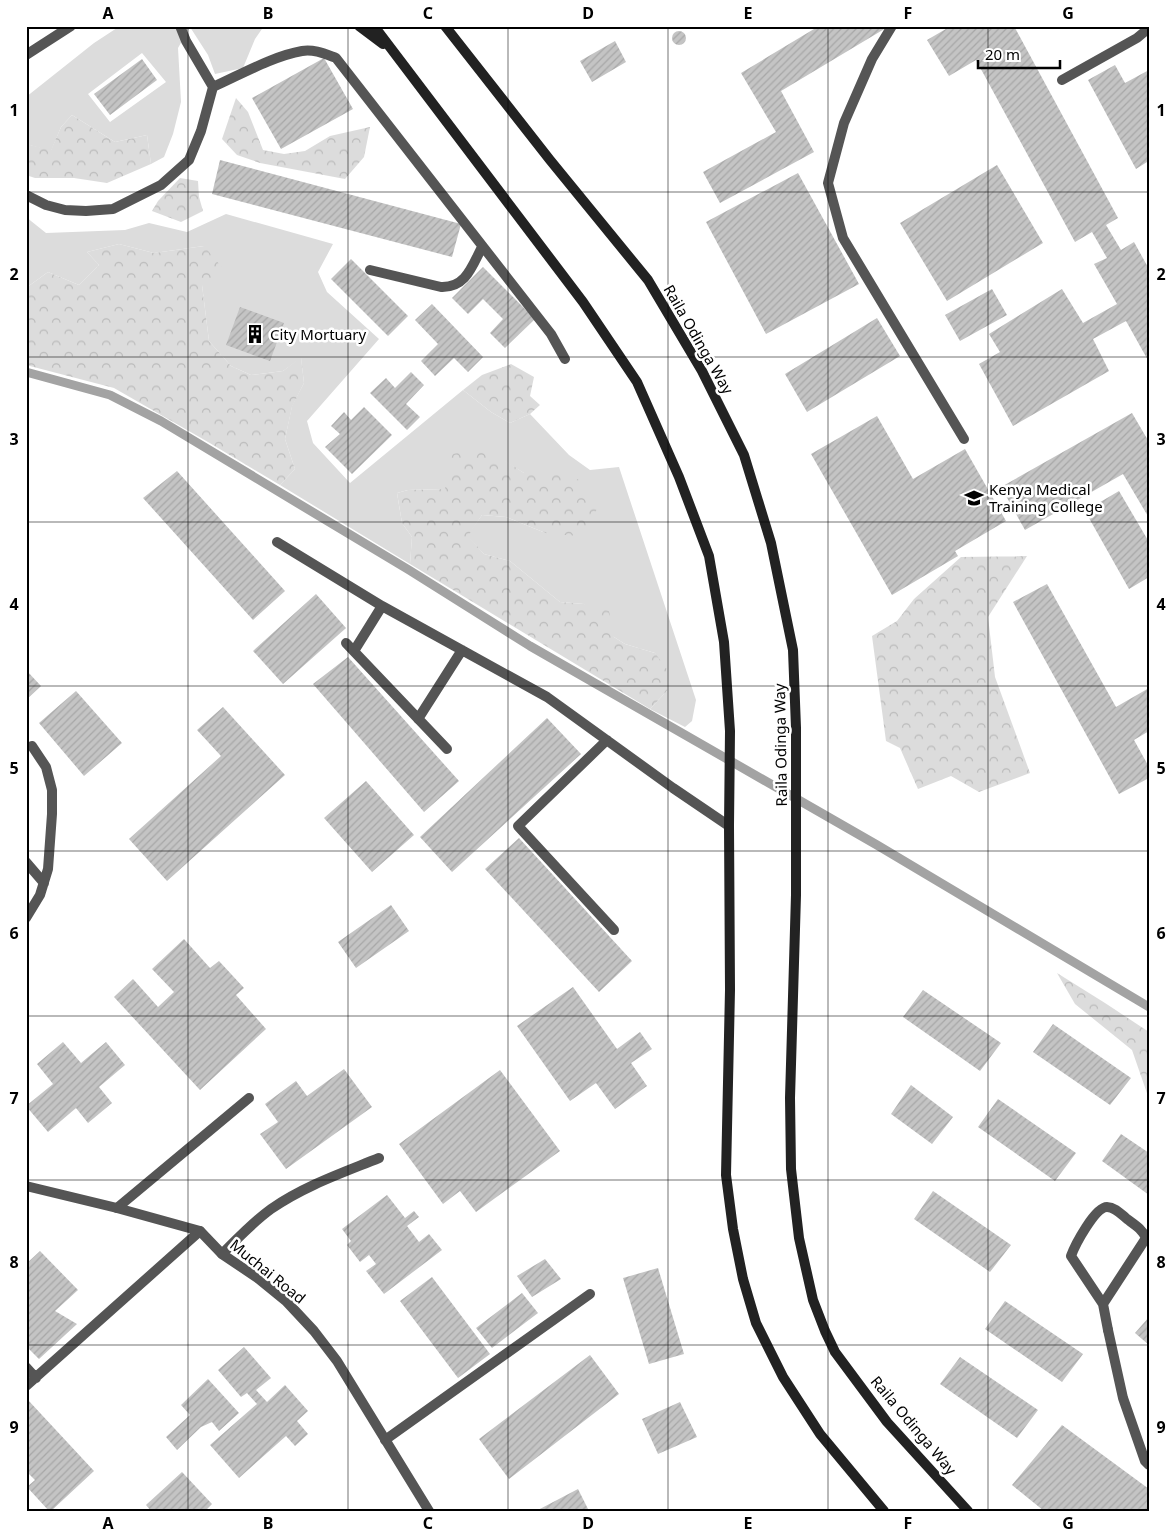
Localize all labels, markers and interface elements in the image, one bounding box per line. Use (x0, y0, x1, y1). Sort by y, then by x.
text: A (102, 2, 114, 24)
text: B (263, 2, 273, 24)
text: C (423, 2, 433, 24)
text: D (582, 2, 594, 24)
text: E (744, 2, 753, 24)
text: F (904, 2, 912, 24)
text: G (1062, 2, 1074, 24)
scale bar (978, 38, 1060, 70)
text: 20 m (985, 44, 1020, 64)
text: 1 (9, 99, 19, 121)
text: 1 (1156, 99, 1166, 121)
text: 2 (9, 263, 19, 285)
text: 2 (1156, 263, 1166, 285)
street label: Raila Odinga Way (660, 281, 739, 398)
building icon: City Mortuary (244, 323, 266, 345)
place label: City Mortuary (270, 324, 366, 344)
text: 3 (9, 428, 19, 450)
text: 3 (1156, 428, 1166, 450)
place label: Kenya Medical Training College (989, 479, 1103, 516)
school or university icon: Kenya Medical Training College (963, 487, 985, 509)
text: 4 (9, 593, 19, 615)
text: 4 (1156, 593, 1166, 615)
street label: Raila Odinga Way (769, 683, 791, 807)
text: 5 (9, 757, 19, 779)
text: 5 (1156, 757, 1166, 779)
text: 6 (9, 922, 19, 944)
text: 6 (1156, 922, 1166, 944)
text: 7 (9, 1087, 19, 1109)
text: 7 (1156, 1087, 1166, 1109)
street label: Muchai Road (226, 1234, 310, 1308)
text: 8 (9, 1251, 19, 1273)
text: 8 (1156, 1251, 1166, 1273)
street label: Raila Odinga Way (867, 1371, 961, 1479)
text: 9 (9, 1416, 19, 1438)
text: 9 (1156, 1416, 1166, 1438)
text: A (102, 1512, 114, 1534)
text: B (263, 1512, 273, 1534)
text: C (423, 1512, 433, 1534)
text: D (582, 1512, 594, 1534)
text: E (744, 1512, 753, 1534)
text: F (904, 1512, 912, 1534)
text: G (1062, 1512, 1074, 1534)

